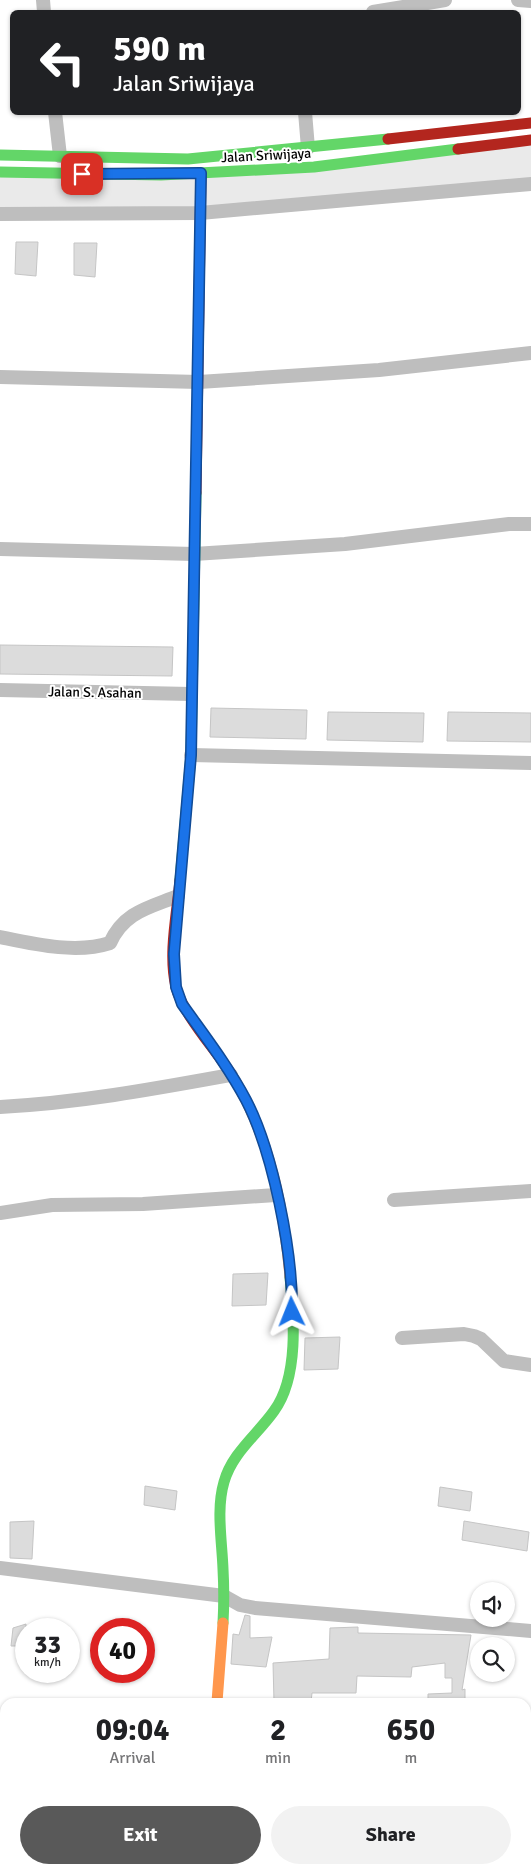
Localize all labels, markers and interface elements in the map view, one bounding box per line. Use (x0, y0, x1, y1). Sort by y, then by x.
text: 590 m (113, 27, 206, 70)
icon: left (30, 30, 95, 95)
text: Jalan Sriwijaya (113, 70, 255, 97)
street label: Jalan Sriwijaya (221, 145, 311, 166)
pin (61, 153, 103, 195)
icon: arrive (68, 160, 96, 188)
street label: Jalan S. Asahan (48, 683, 142, 702)
position arrow (265, 1285, 317, 1337)
map controls (470, 1582, 515, 1682)
button: sound (470, 1582, 515, 1627)
speed limit sign: 40 (90, 1618, 155, 1683)
text: 33 (34, 1629, 61, 1660)
button: search (470, 1637, 515, 1682)
text: km/h (34, 1655, 61, 1670)
text: 09:04 (96, 1712, 169, 1749)
text: 2 (270, 1712, 286, 1749)
text: 650 (387, 1712, 435, 1749)
text: Arrival (109, 1748, 156, 1768)
text: min (265, 1748, 291, 1768)
text: m (405, 1748, 417, 1768)
button: Exit (20, 1806, 261, 1864)
button: Share (271, 1806, 511, 1864)

